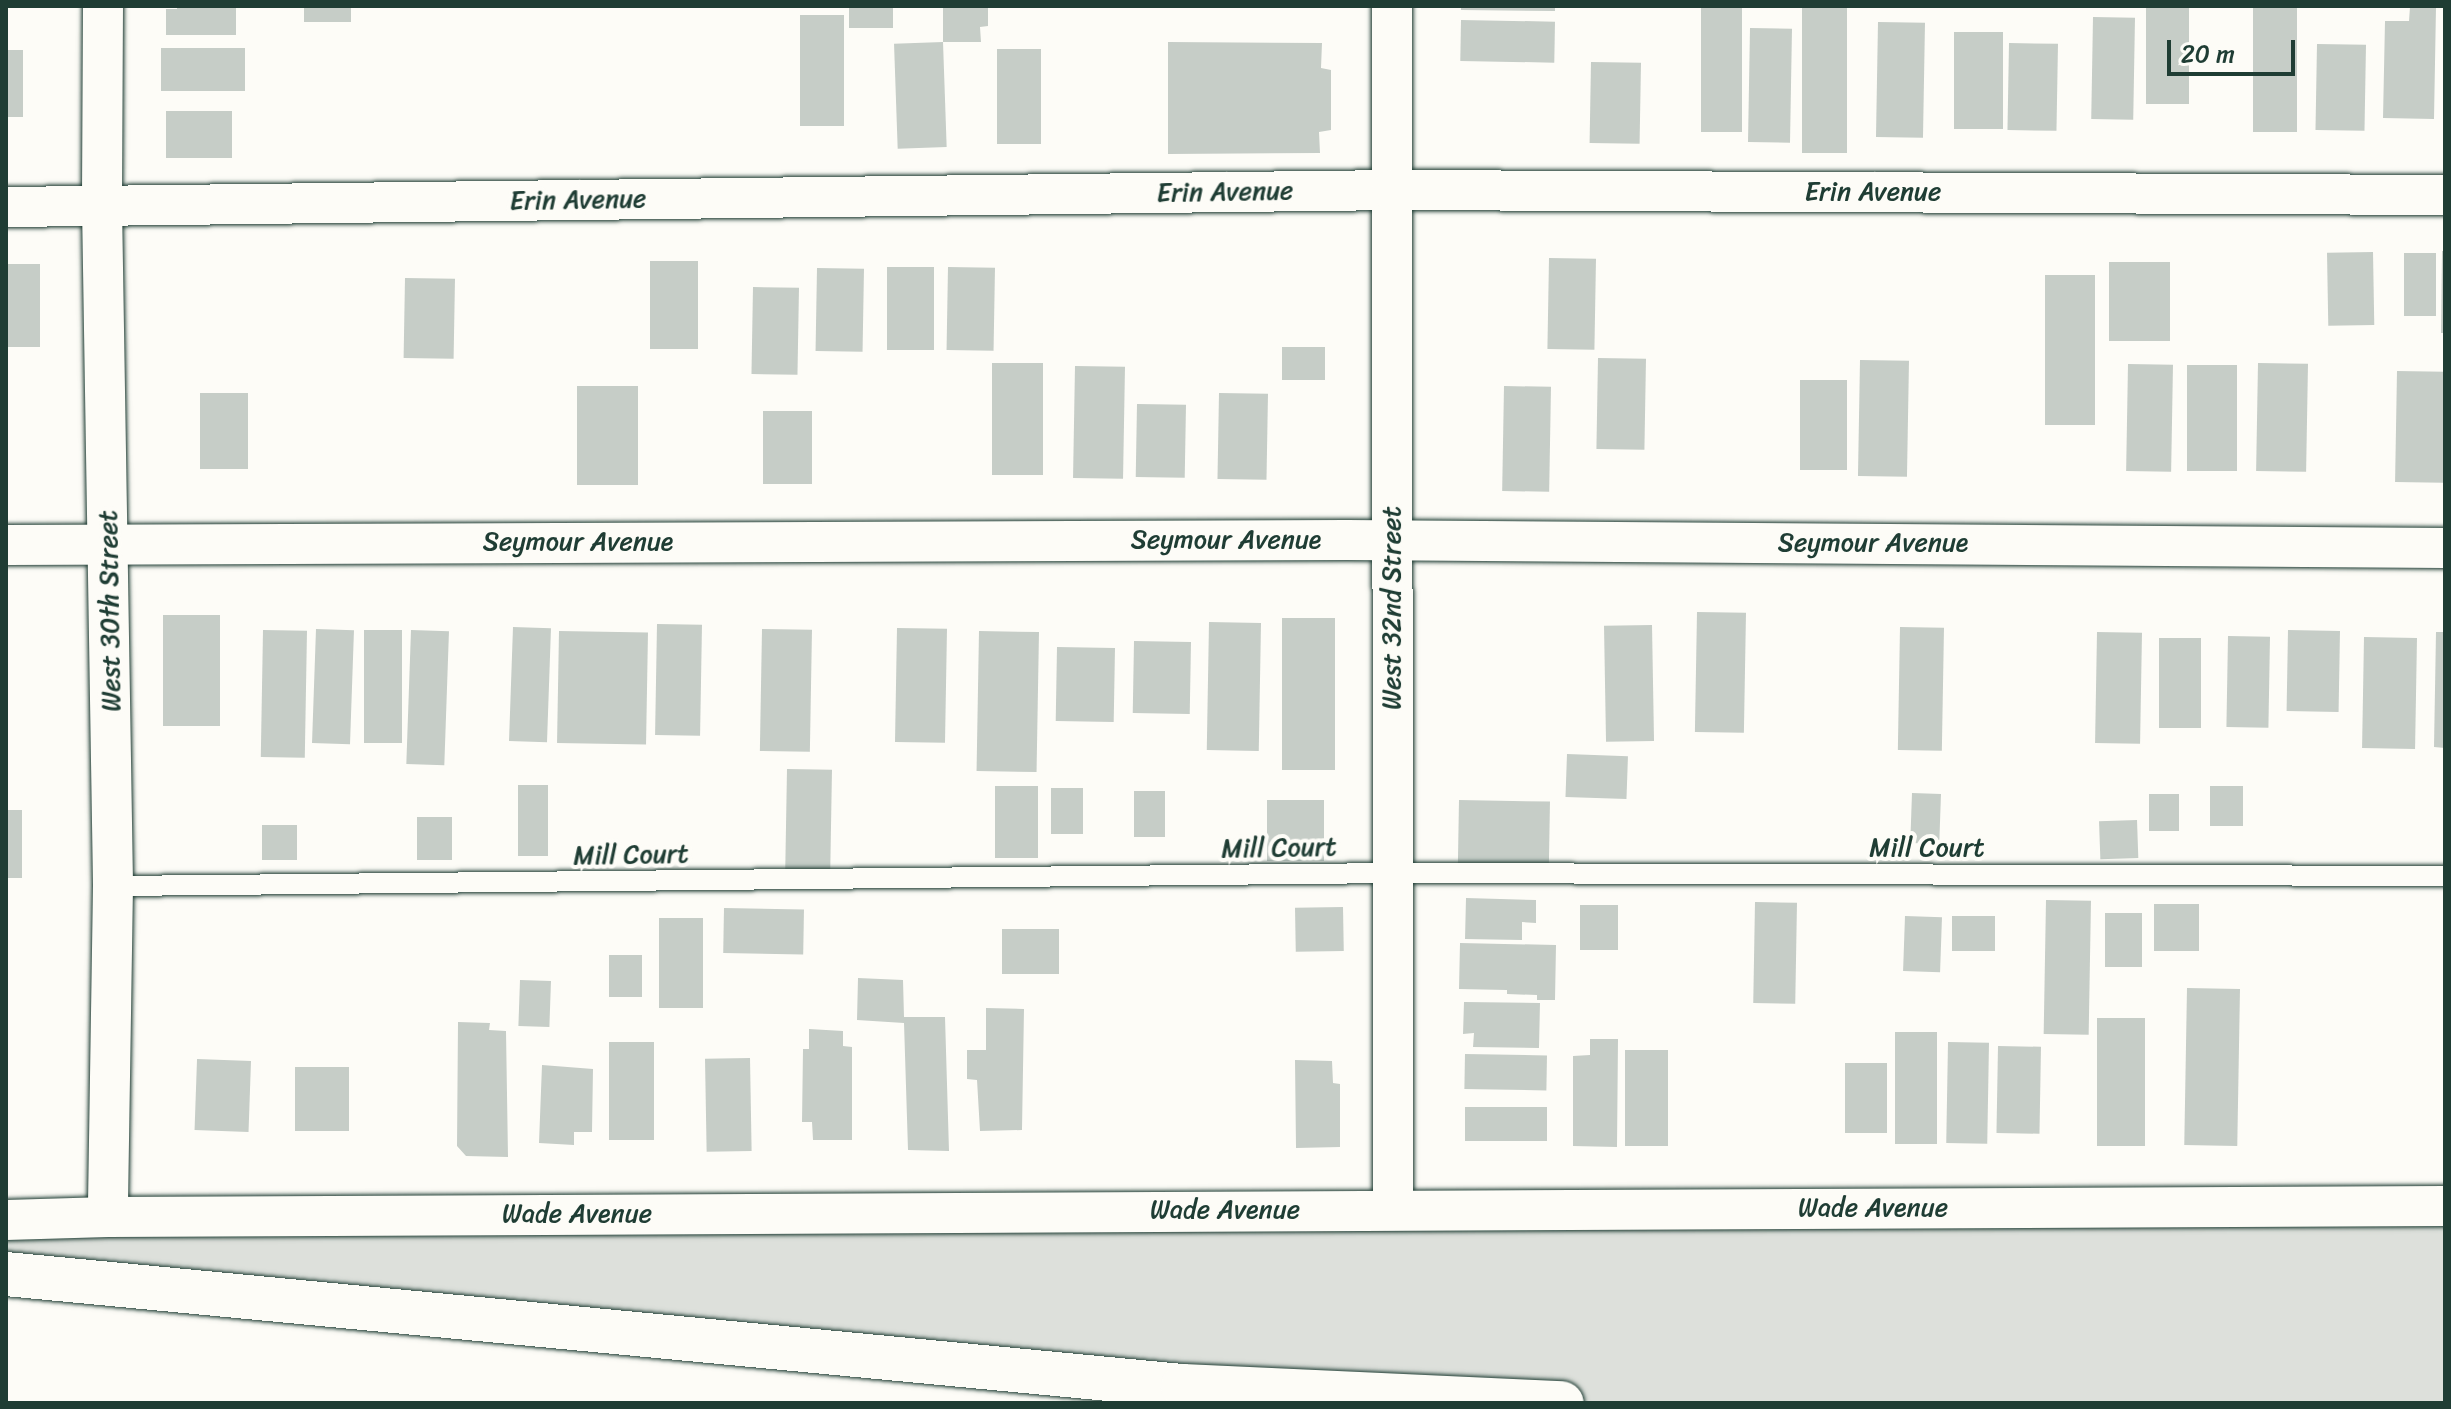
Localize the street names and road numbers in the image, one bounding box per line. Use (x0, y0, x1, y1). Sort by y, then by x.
street label: Erin Avenue (1157, 175, 1293, 209)
street label: Erin Avenue (1805, 176, 1941, 208)
street label: Erin Avenue (510, 183, 646, 217)
street label: West 32nd Street (1376, 507, 1408, 709)
street label: West 30th Street (93, 510, 127, 712)
street label: Seymour Avenue (1131, 524, 1321, 556)
street label: Seymour Avenue (483, 526, 673, 558)
street label: Seymour Avenue (1778, 527, 1968, 559)
street label: Mill Court (1221, 831, 1337, 865)
street label: Mill Court (1869, 832, 1985, 864)
street label: Mill Court (573, 838, 689, 872)
street label: Wade Avenue (1798, 1192, 1948, 1224)
street label: Wade Avenue (1150, 1194, 1300, 1226)
street label: Wade Avenue (502, 1198, 652, 1230)

